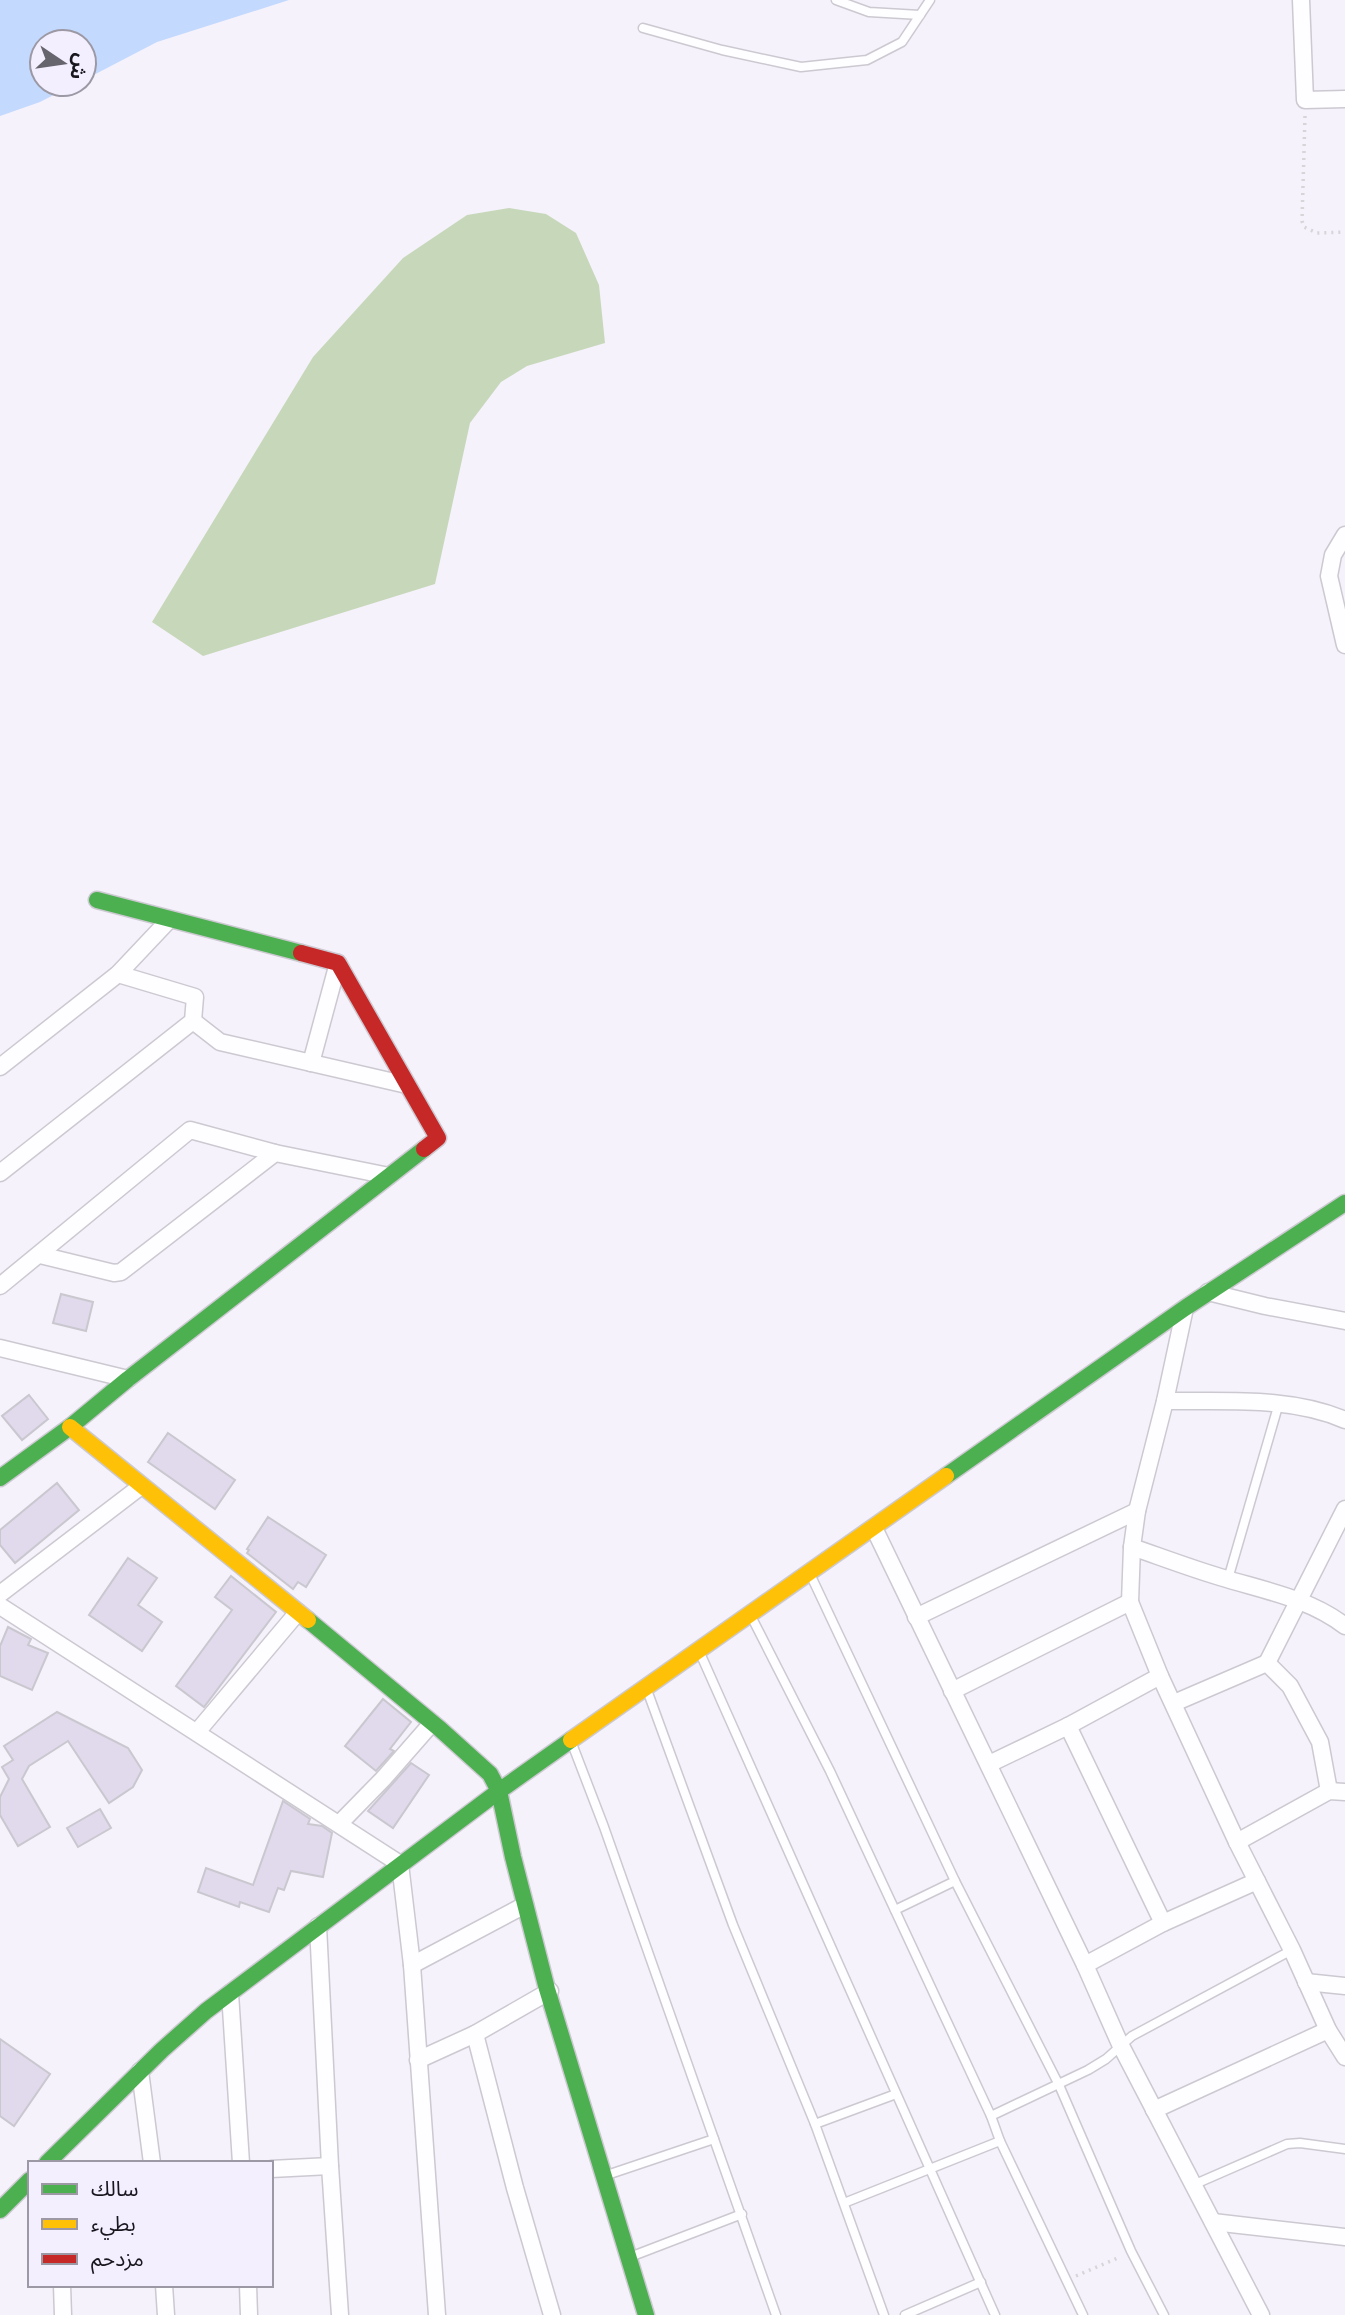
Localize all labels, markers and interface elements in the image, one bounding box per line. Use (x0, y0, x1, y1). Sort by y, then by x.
north arrow (28, 28, 98, 98)
text: ش (64, 51, 94, 82)
legend (28, 2161, 273, 2287)
text: سالك (91, 2175, 138, 2202)
text: بطيء (91, 2210, 136, 2240)
text: مزدحم (91, 2245, 144, 2274)

